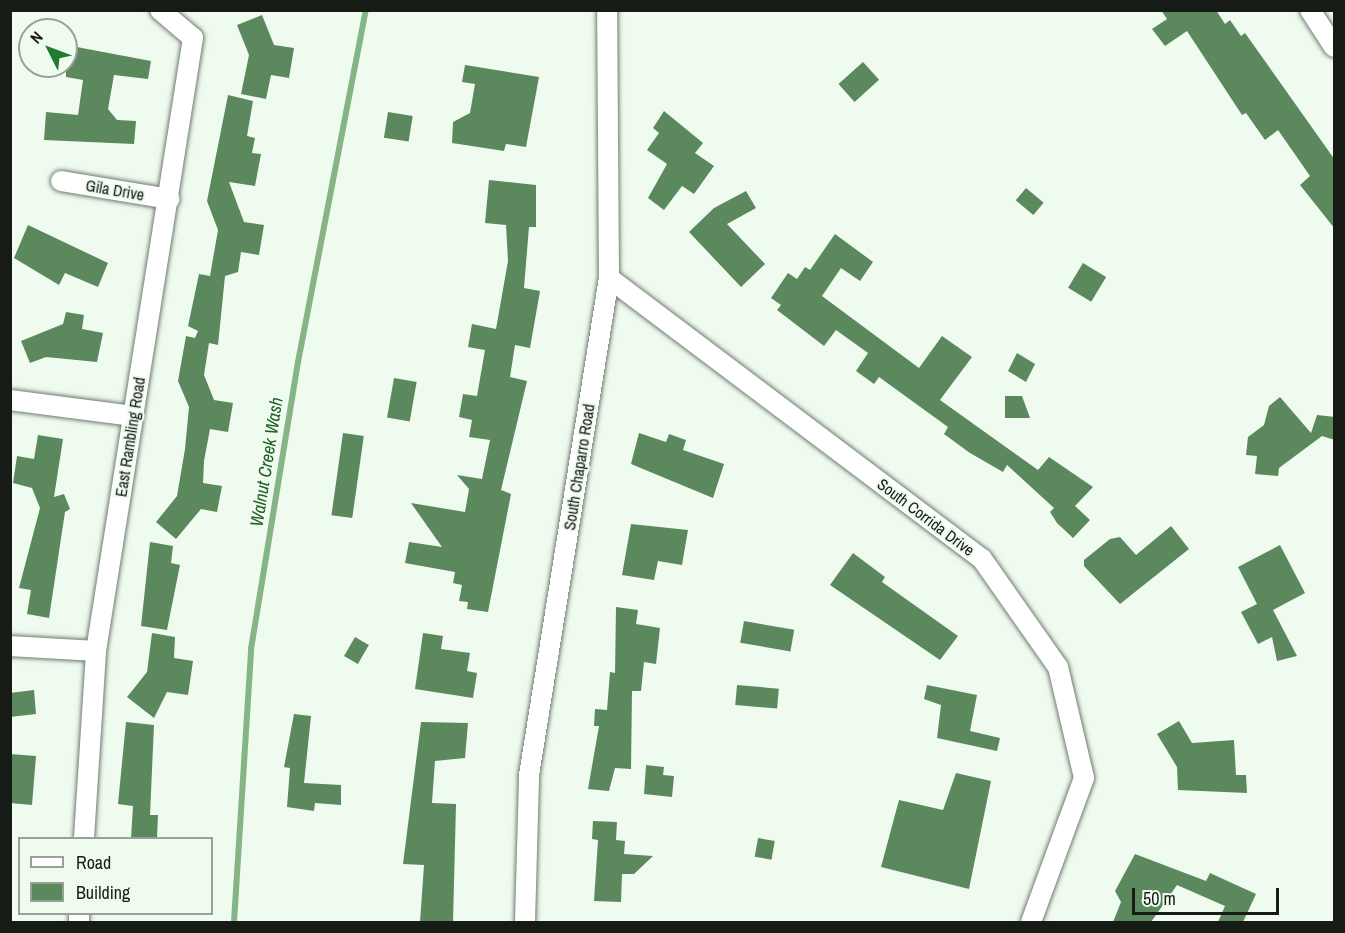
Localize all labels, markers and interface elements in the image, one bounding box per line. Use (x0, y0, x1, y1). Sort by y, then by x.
north arrow (18, 18, 78, 78)
text: N (25, 26, 47, 48)
street label: Gila Drive (84, 175, 146, 205)
street label: East Rambling Road (111, 376, 149, 498)
water label: Walnut Creek Wash (246, 396, 288, 528)
street label: South Chaparro Road (560, 402, 598, 532)
street label: South Corrida Drive (874, 474, 978, 560)
legend (18, 837, 213, 915)
text: Road (76, 850, 111, 875)
scale bar (1135, 876, 1282, 914)
text: Building (76, 880, 130, 905)
text: 50 m (1143, 886, 1176, 911)

